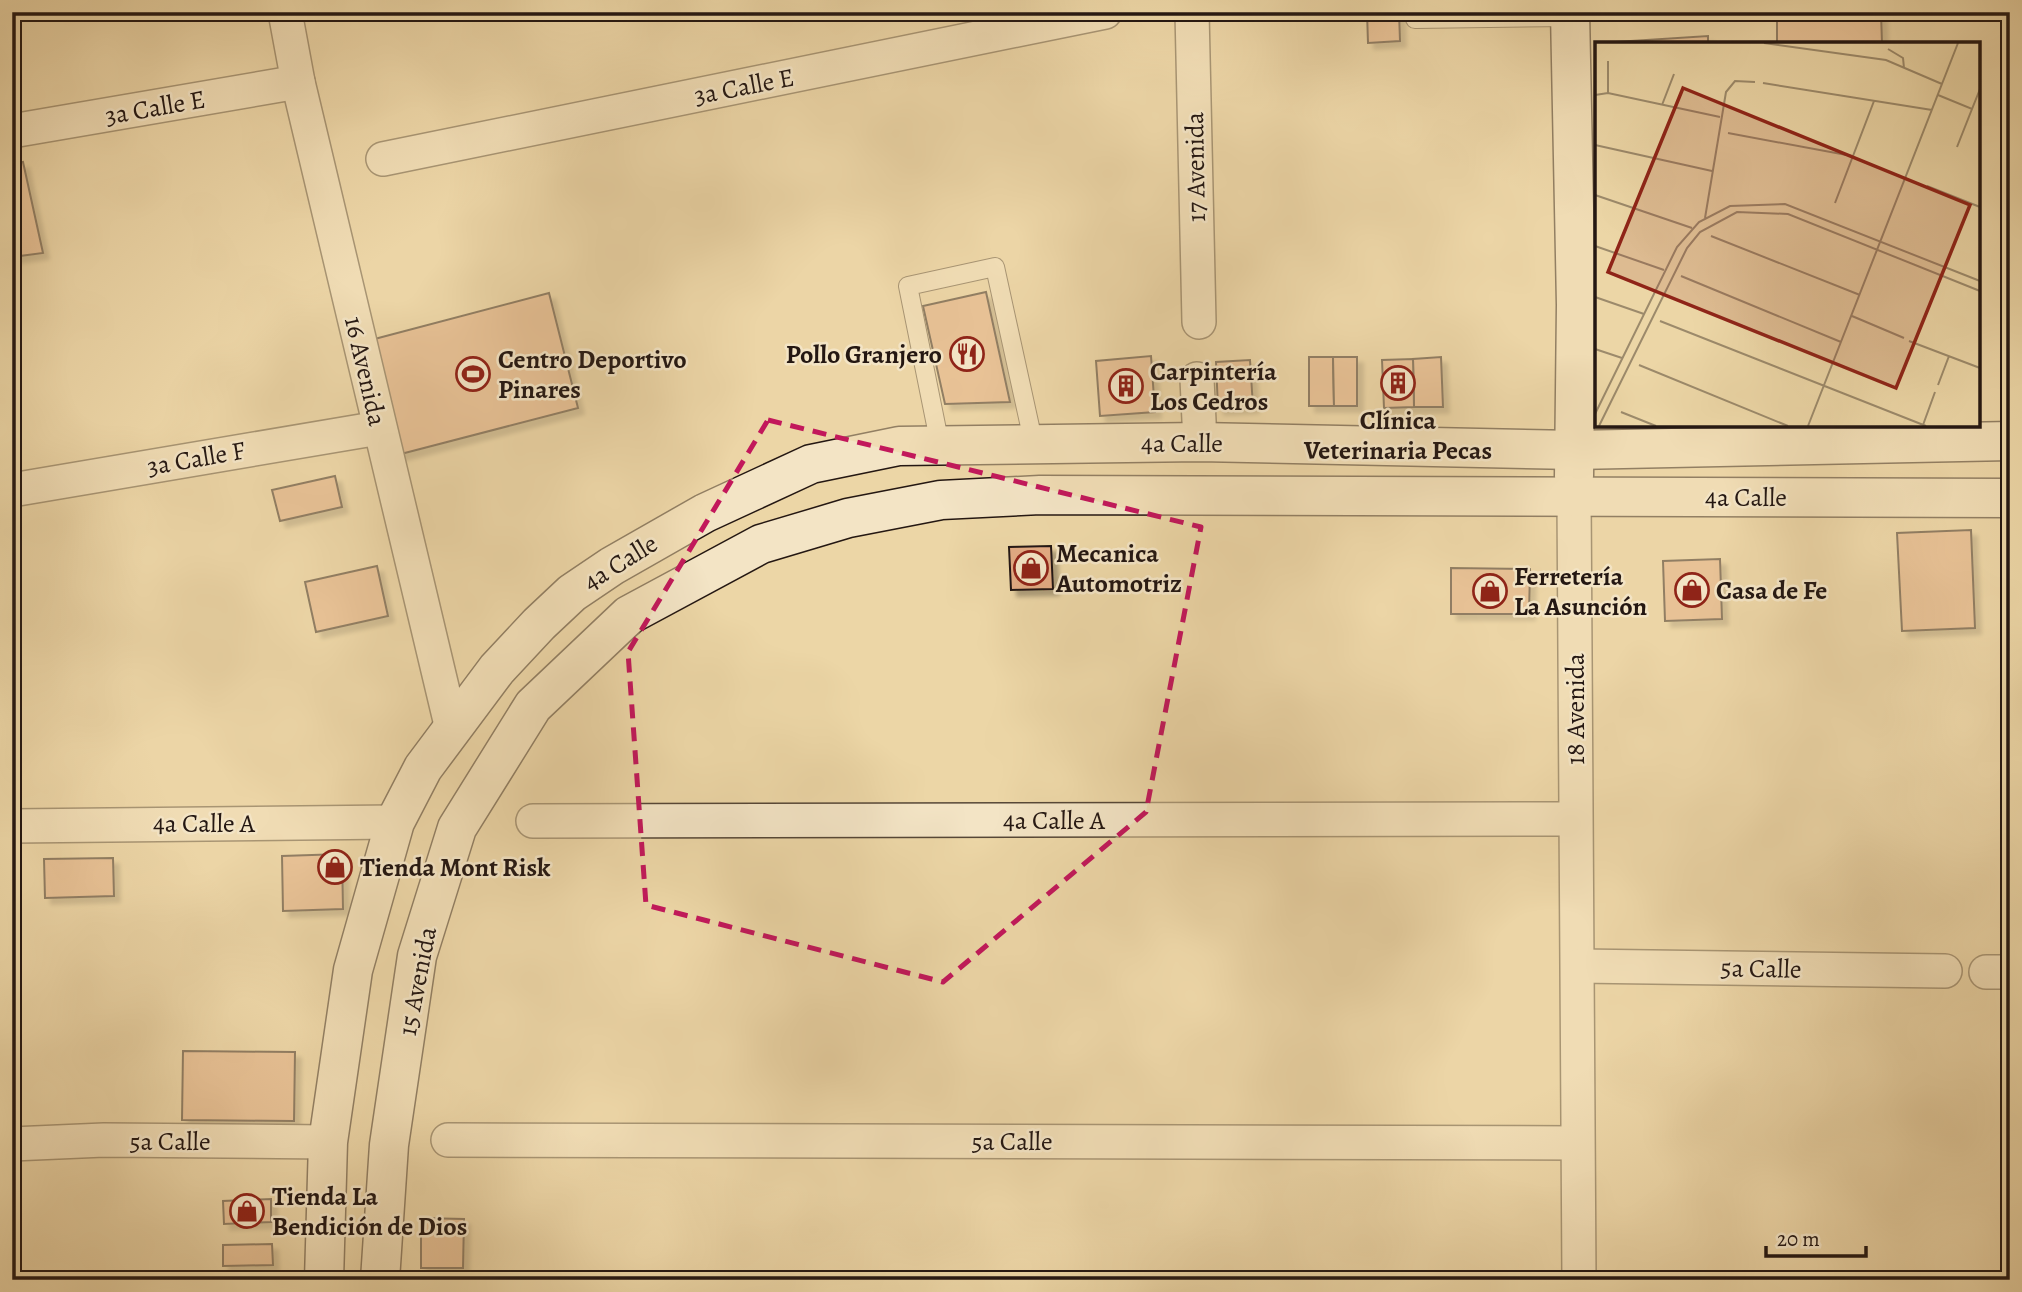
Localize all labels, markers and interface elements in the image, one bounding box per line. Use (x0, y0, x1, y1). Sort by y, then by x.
inset map (1595, 42, 1980, 427)
street label: 3a Calle E (691, 60, 797, 113)
street label: 3a Calle E (102, 81, 208, 134)
street label: 17 Avenida (1177, 112, 1214, 222)
street label: 16 Avenida (336, 313, 395, 429)
restaurant icon: Pollo Granjero (948, 335, 986, 373)
place label: Pollo Granjero (786, 337, 942, 372)
place label: Centro Deportivo Pinares (498, 342, 687, 407)
place label: Carpintería Los Cedros (1150, 354, 1277, 419)
sports icon: Centro Deportivo Pinares (454, 355, 492, 393)
building icon: Clínica Veterinaria Pecas (1379, 364, 1417, 402)
building icon: Carpintería Los Cedros (1107, 367, 1145, 405)
place label: Clínica Veterinaria Pecas (1303, 403, 1492, 468)
street label: 4a Calle (1141, 426, 1223, 461)
street label: 3a Calle F (144, 433, 248, 484)
street label: 4a Calle (1705, 480, 1787, 515)
street label: 4a Calle (576, 526, 664, 599)
place label: Mecanica Automotriz (1055, 536, 1182, 601)
shop icon: Mecanica Automotriz (1012, 549, 1050, 587)
place label: Ferretería La Asunción (1514, 559, 1647, 624)
shop icon: Casa de Fe (1673, 571, 1711, 609)
shop icon: Ferretería La Asunción (1471, 572, 1509, 610)
place label: Casa de Fe (1716, 573, 1827, 608)
street label: 18 Avenida (1558, 653, 1593, 765)
street label: 4a Calle A (1003, 803, 1106, 838)
street label: 4a Calle A (153, 806, 256, 841)
shop icon: Tienda Mont Risk (316, 848, 354, 886)
place label: Tienda Mont Risk (360, 850, 551, 885)
street label: 15 Avenida (390, 924, 445, 1039)
street label: 5a Calle (1720, 950, 1802, 987)
street label: 5a Calle (129, 1124, 211, 1159)
street label: 5a Calle (971, 1124, 1053, 1159)
place label: Tienda La Bendición de Dios (272, 1179, 467, 1244)
shop icon: Tienda La Bendición de Dios (228, 1192, 266, 1230)
scale bar (1766, 1215, 1866, 1259)
text: 20 m (1777, 1225, 1820, 1253)

